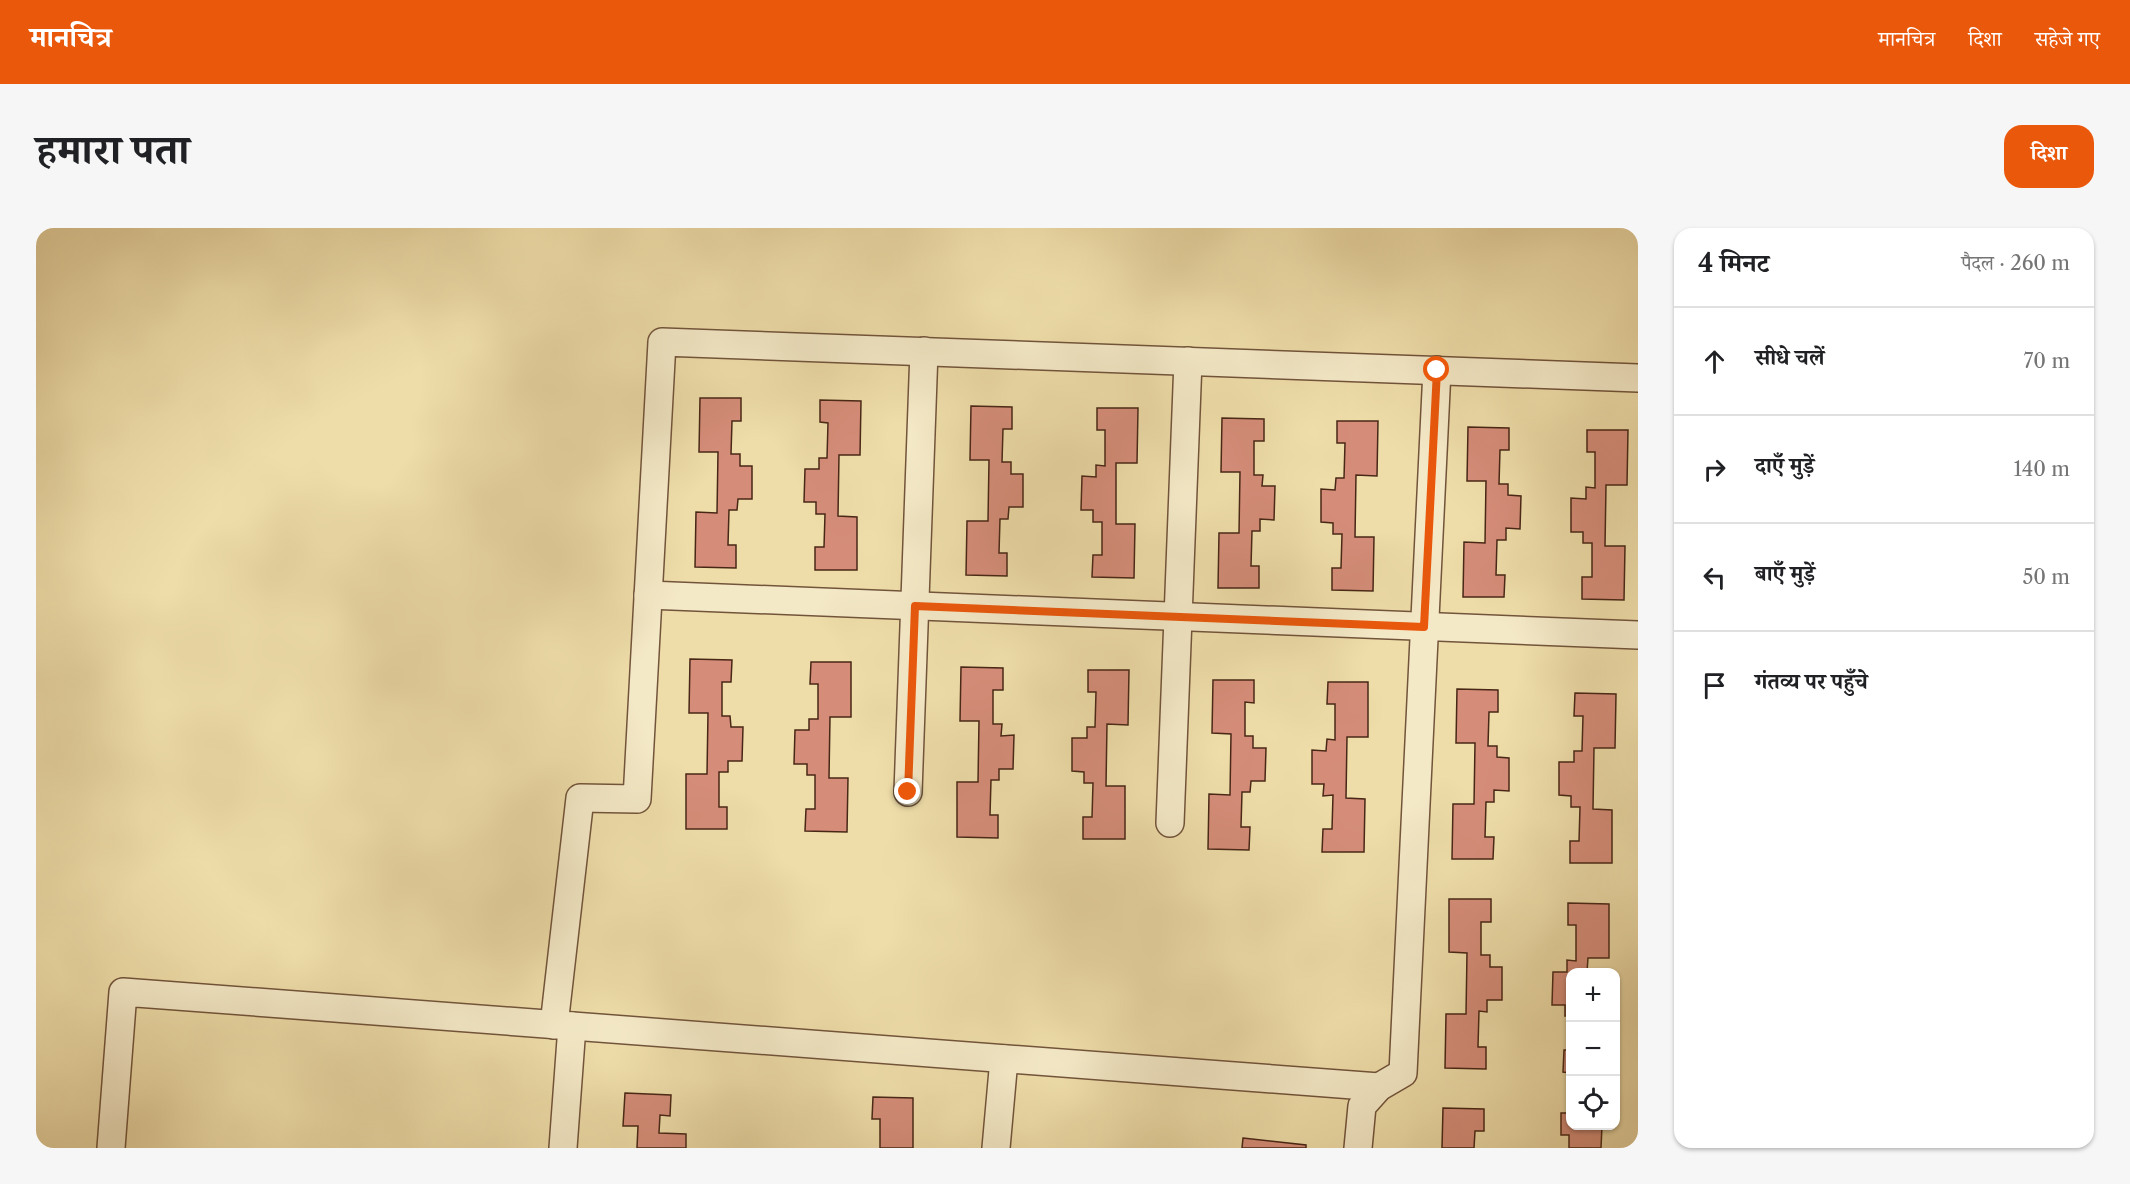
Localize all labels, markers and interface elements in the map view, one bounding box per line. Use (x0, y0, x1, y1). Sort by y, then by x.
text: मानचित्र (30, 20, 112, 54)
text: मानचित्र (1878, 26, 1935, 51)
text: दिशा (1968, 26, 2002, 51)
text: सहेजे गए (2035, 26, 2100, 51)
text: हमारा पता (36, 123, 189, 175)
button: दिशा (2004, 125, 2094, 188)
text: 4 मिनट (1698, 247, 1769, 279)
text: पैदल · 260 m (1961, 251, 2070, 275)
text: सीधे चलें (1755, 344, 1824, 371)
icon: ahead (1698, 345, 1731, 378)
text: 70 m (2024, 349, 2070, 373)
route start (1423, 356, 1449, 382)
text: दाएँ मुड़ें (1755, 452, 1814, 479)
icon: right (1698, 453, 1731, 486)
text: 140 m (2013, 457, 2070, 481)
text: बाएँ मुड़ें (1755, 560, 1815, 587)
icon: left (1698, 561, 1731, 594)
text: 50 m (2023, 565, 2070, 589)
text: गंतव्य पर पहुँचे (1755, 668, 1868, 695)
icon: arrive (1698, 669, 1731, 702)
route end (894, 778, 920, 804)
map controls (1566, 968, 1620, 1130)
button: + (1566, 968, 1620, 1022)
button: − (1566, 1022, 1620, 1076)
button: locate (1566, 1076, 1620, 1130)

